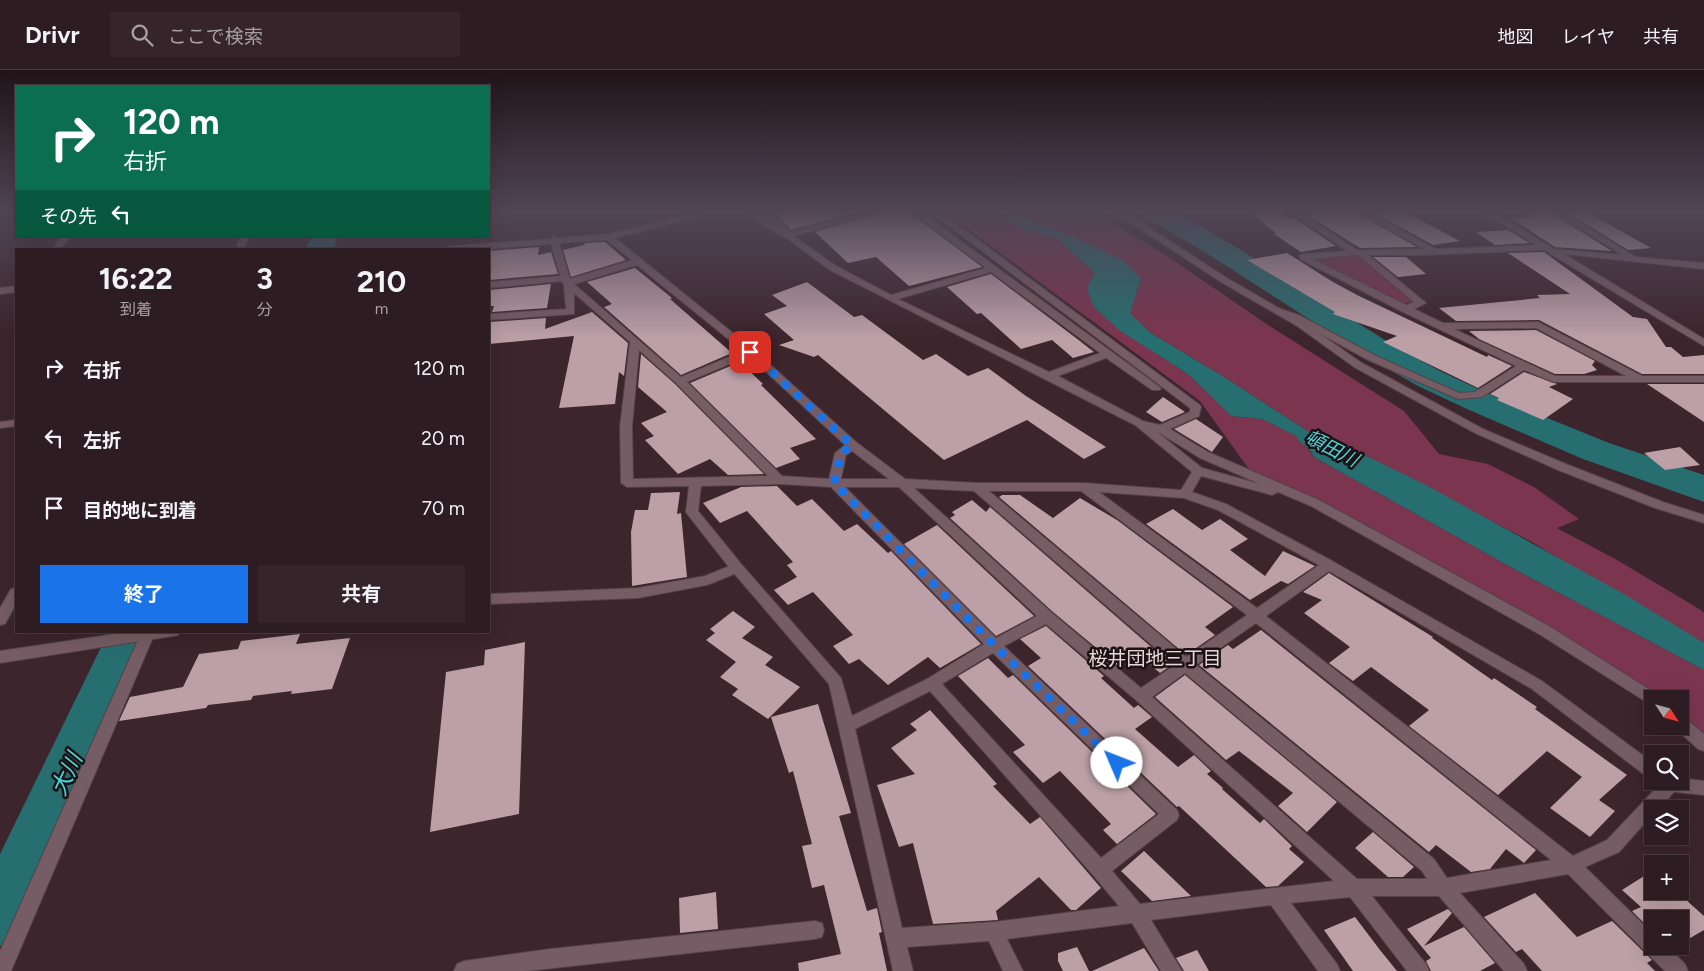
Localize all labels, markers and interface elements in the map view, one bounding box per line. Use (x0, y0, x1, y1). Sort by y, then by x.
search box (110, 12, 460, 57)
text: Drivr (25, 20, 80, 49)
icon: search (128, 21, 156, 49)
text: ここで検索 (168, 25, 263, 48)
text: 地図 (1498, 26, 1534, 48)
text: レイヤ (1562, 26, 1615, 48)
text: 共有 (1643, 26, 1679, 48)
text: 120 m (123, 101, 220, 143)
icon: right (40, 105, 105, 170)
text: 右折 (123, 148, 167, 175)
icon: left (107, 200, 135, 228)
text: その先 (40, 205, 97, 228)
text: 16:22 (99, 260, 173, 297)
text: 3 (256, 260, 273, 297)
text: 210 (357, 263, 406, 300)
text: m (375, 299, 388, 318)
text: 到着 (120, 300, 152, 319)
text: 分 (257, 300, 273, 319)
pin (729, 331, 771, 373)
icon: arrive (736, 338, 764, 366)
icon: right (40, 354, 68, 382)
text: 120 m (413, 357, 465, 380)
text: 右折 (83, 359, 121, 382)
icon: left (40, 424, 68, 452)
water label: 頓田川 (1301, 425, 1364, 473)
text: 20 m (421, 427, 465, 450)
text: 左折 (83, 429, 121, 452)
icon: arrive (40, 494, 68, 522)
text: 70 m (422, 497, 465, 520)
text: 目的地に到着 (83, 499, 197, 522)
button: 終了 (40, 565, 248, 623)
button: 共有 (258, 565, 465, 623)
district label: 桜井団地三丁目 (1088, 647, 1222, 670)
north arrow (1644, 690, 1689, 735)
map controls (1644, 690, 1689, 955)
position arrow (1090, 736, 1142, 788)
button: search (1644, 745, 1689, 790)
water label: 大川 (45, 747, 89, 800)
button: layers (1644, 800, 1689, 845)
button: + (1644, 855, 1689, 900)
button: − (1644, 910, 1689, 955)

